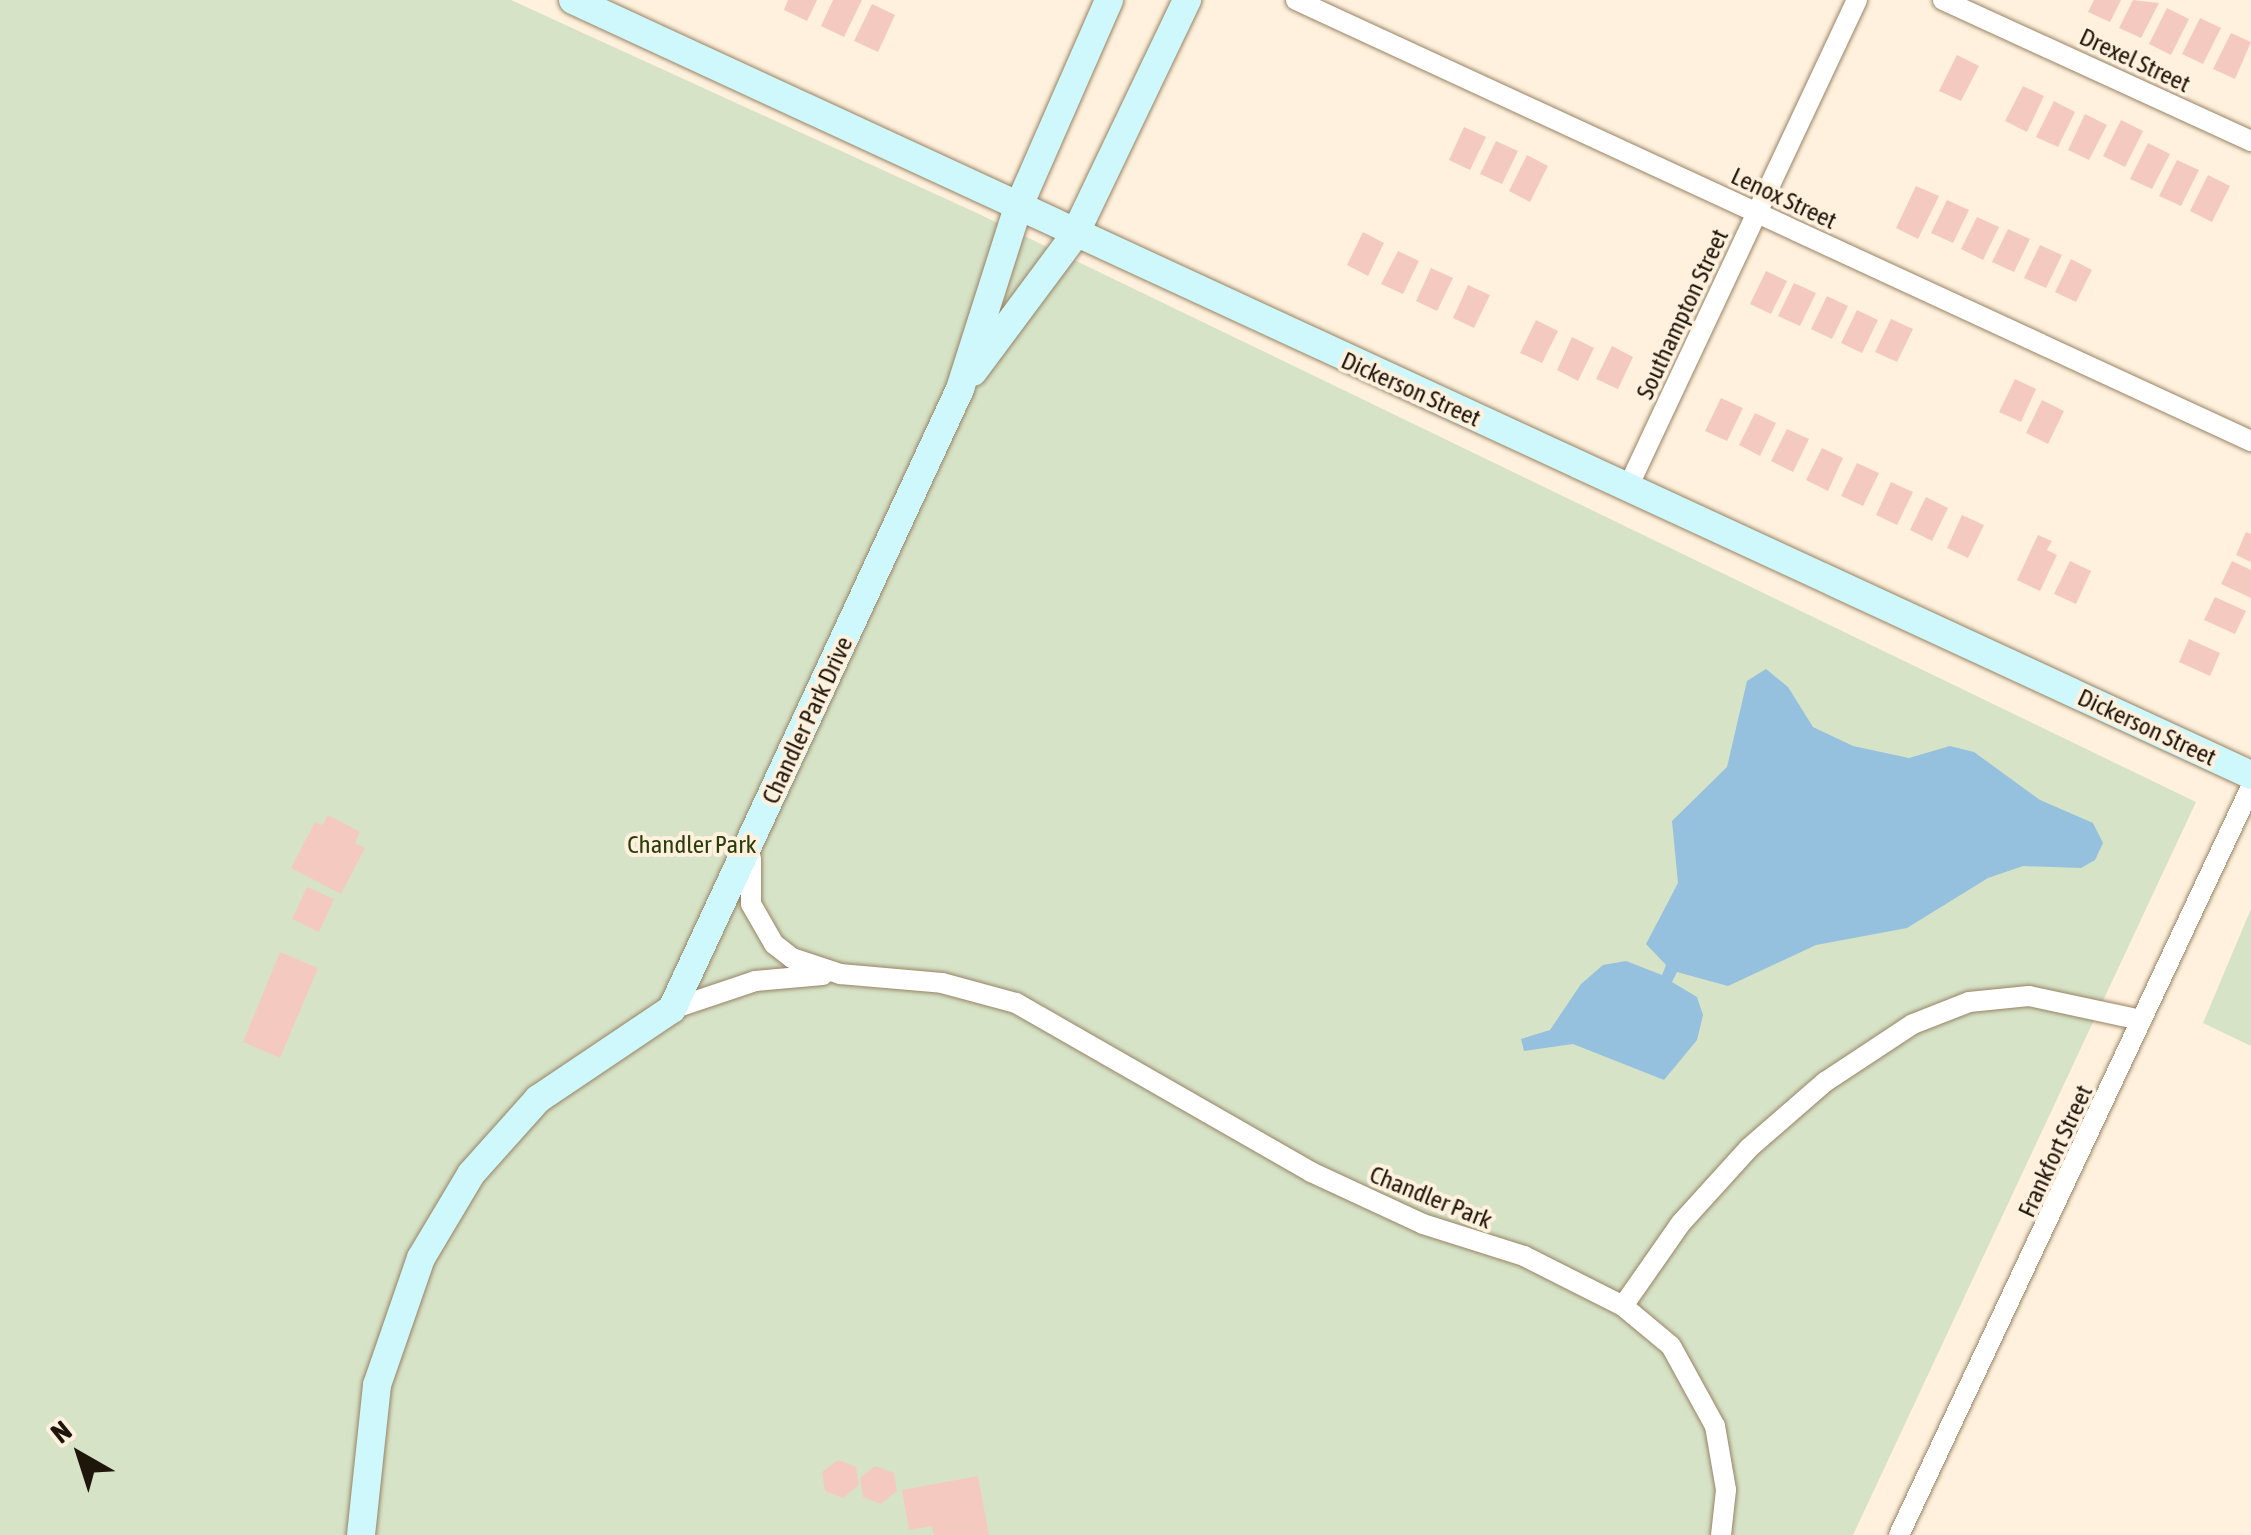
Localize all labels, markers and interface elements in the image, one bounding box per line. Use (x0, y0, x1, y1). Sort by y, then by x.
street label: Drexel Street (2075, 21, 2195, 99)
street label: Lenox Street (1726, 161, 1842, 235)
street label: Southampton Street (1629, 224, 1735, 404)
street label: Dickerson Street (1337, 345, 1485, 433)
street label: Chandler Park Drive (755, 632, 859, 808)
street label: Dickerson Street (2073, 682, 2221, 772)
park label: Chandler Park (627, 829, 757, 859)
street label: Frankfort Street (2011, 1080, 2099, 1222)
street label: Chandler Park (1365, 1159, 1497, 1235)
north arrow (30, 1405, 130, 1505)
text: N (45, 1414, 78, 1449)

